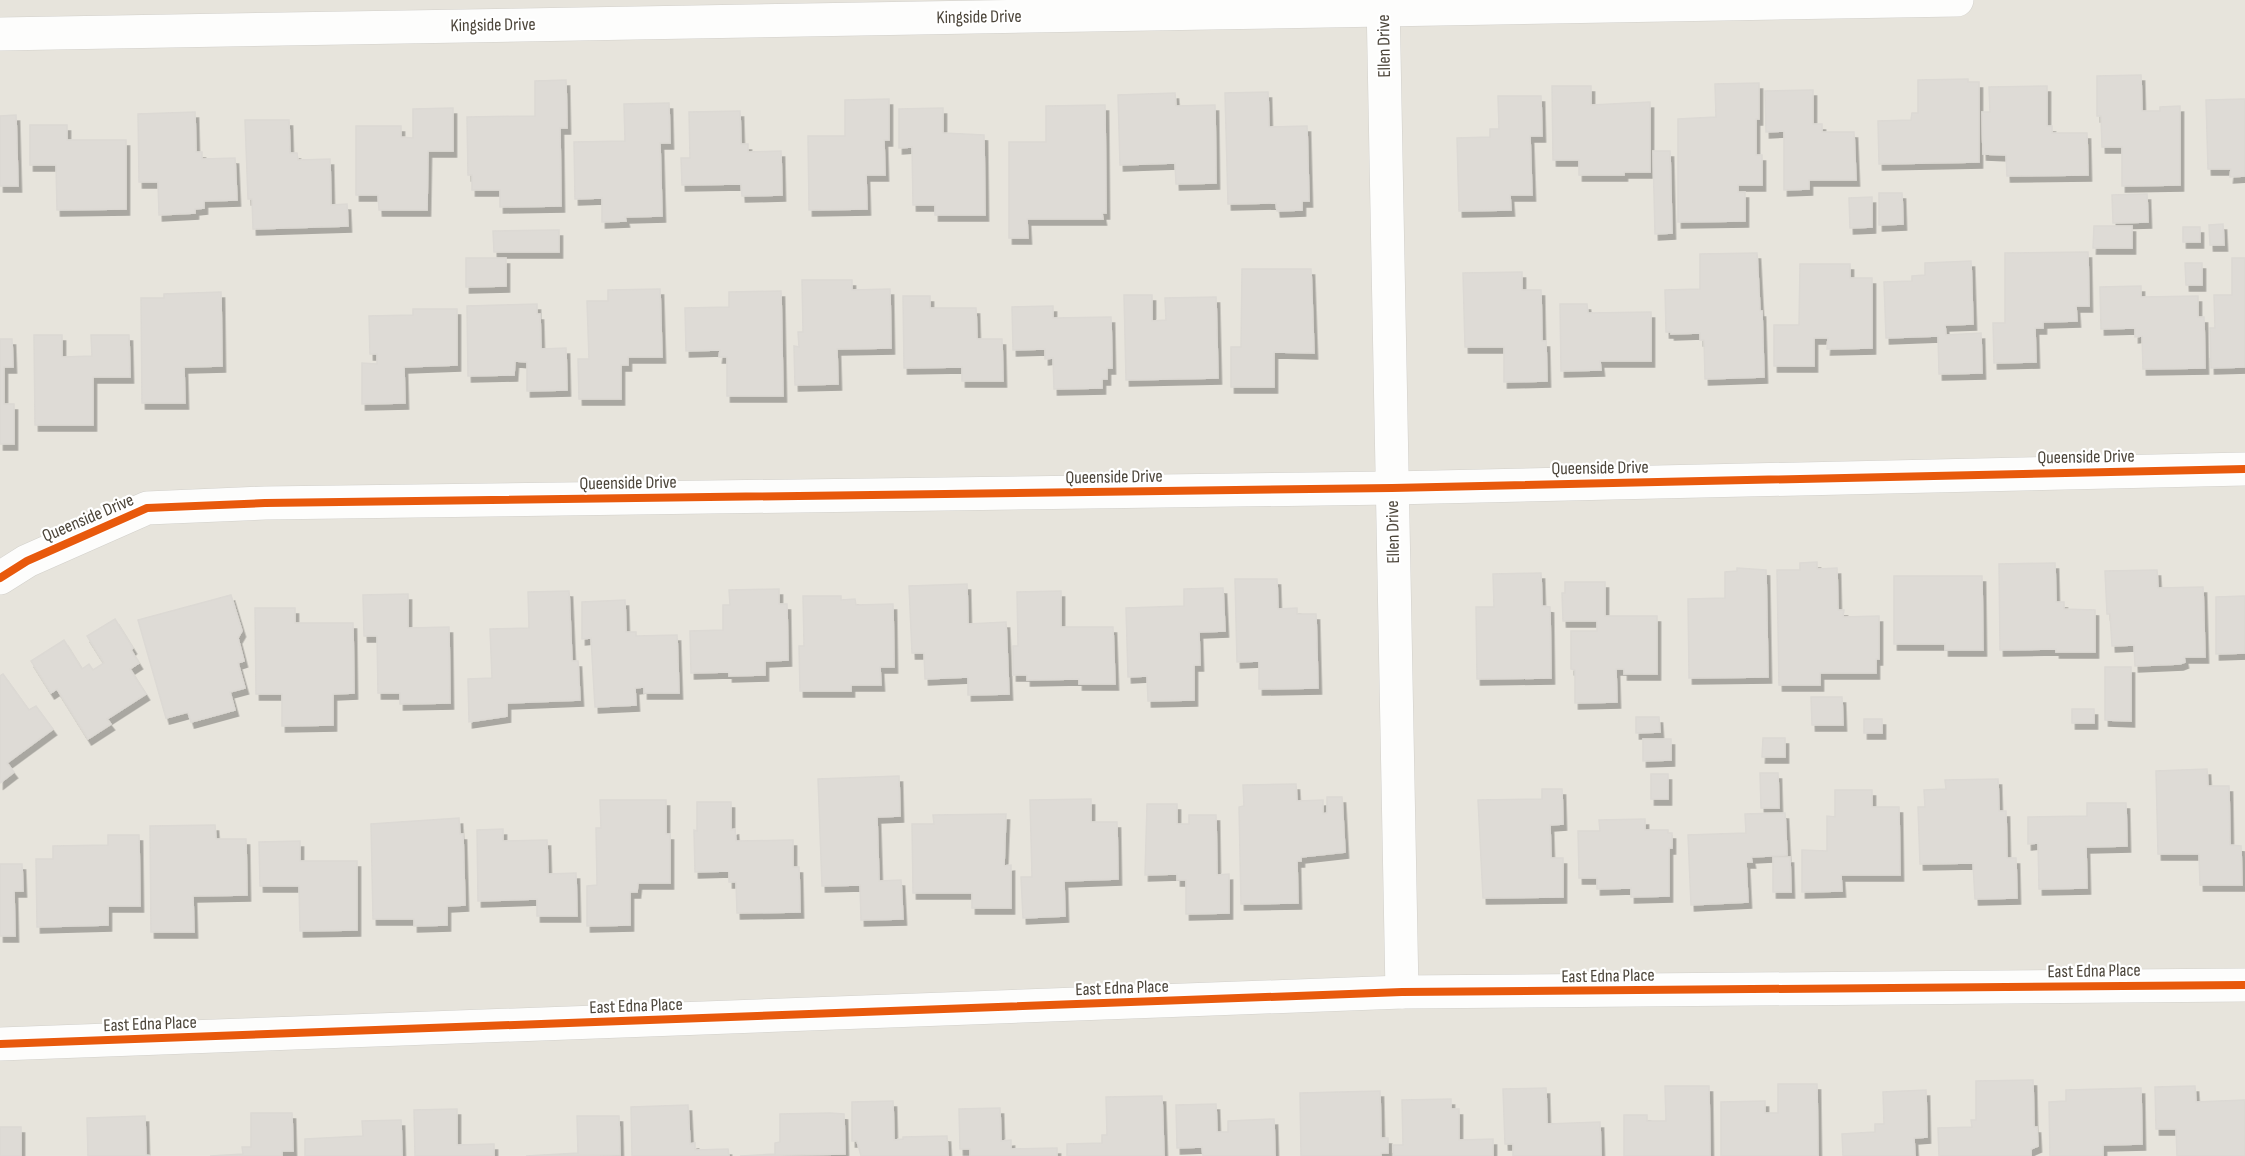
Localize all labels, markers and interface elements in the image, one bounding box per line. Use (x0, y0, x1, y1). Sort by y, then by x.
street label: Kingside Drive (936, 6, 1022, 28)
street label: Kingside Drive (450, 14, 536, 36)
street label: Ellen Drive (1373, 14, 1395, 78)
street label: Queenside Drive (2037, 446, 2135, 468)
street label: Queenside Drive (1551, 457, 1649, 479)
street label: Queenside Drive (1065, 466, 1163, 488)
street label: Queenside Drive (579, 472, 677, 494)
street label: Queenside Drive (39, 489, 137, 547)
street label: Ellen Drive (1382, 500, 1404, 564)
street label: East Edna Place (2047, 960, 2141, 982)
street label: East Edna Place (1561, 965, 1655, 987)
street label: East Edna Place (1075, 976, 1169, 1000)
street label: East Edna Place (589, 994, 683, 1018)
street label: East Edna Place (103, 1012, 197, 1036)

